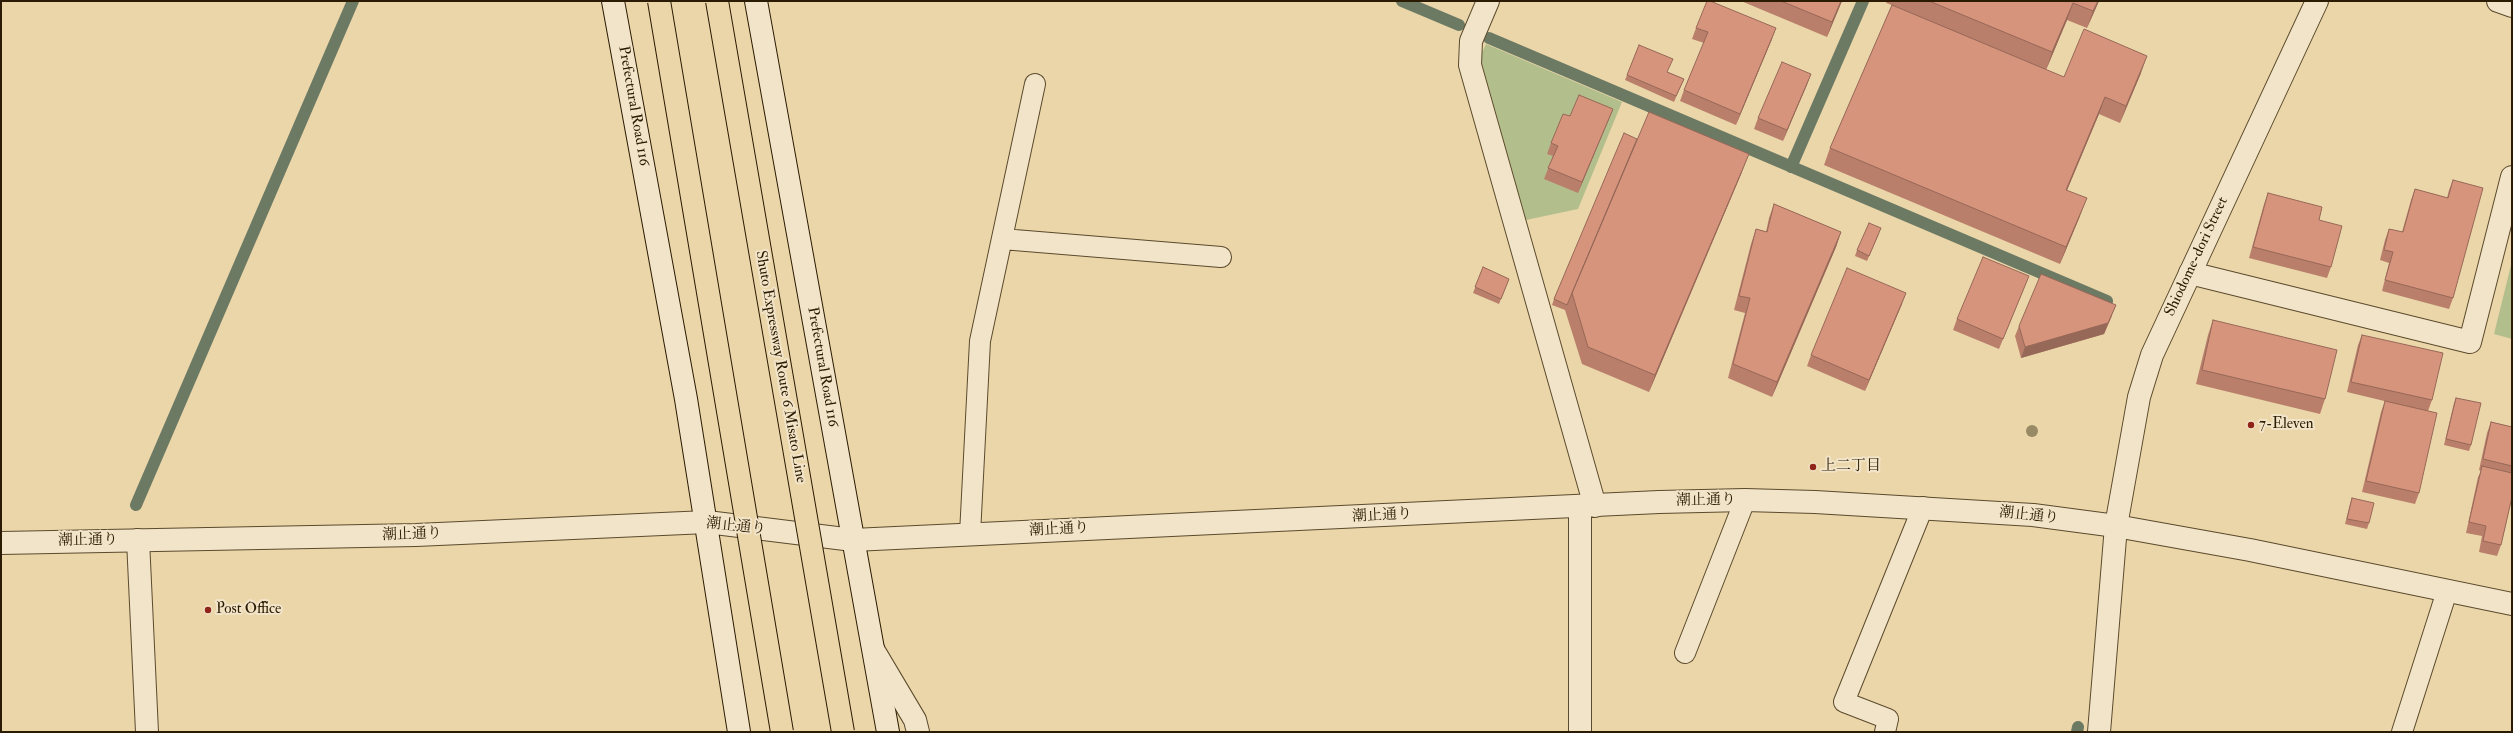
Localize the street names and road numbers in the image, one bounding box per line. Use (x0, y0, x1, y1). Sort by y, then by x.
street label: Prefectural Road 116 (614, 45, 652, 167)
street label: Shiodome-dori Street (2161, 194, 2233, 320)
street label: Shuto Expressway Route 6 Misato Line (751, 249, 809, 485)
street label: Prefectural Road 116 (803, 306, 841, 428)
street label: 潮止通り (1676, 491, 1736, 511)
street label: 潮止通り (1998, 504, 2060, 528)
street label: 潮止通り (1352, 505, 1412, 527)
street label: 潮止通り (705, 515, 767, 539)
street label: 潮止通り (1029, 519, 1089, 541)
street label: 潮止通り (382, 525, 442, 545)
street label: 潮止通り (58, 531, 118, 551)

